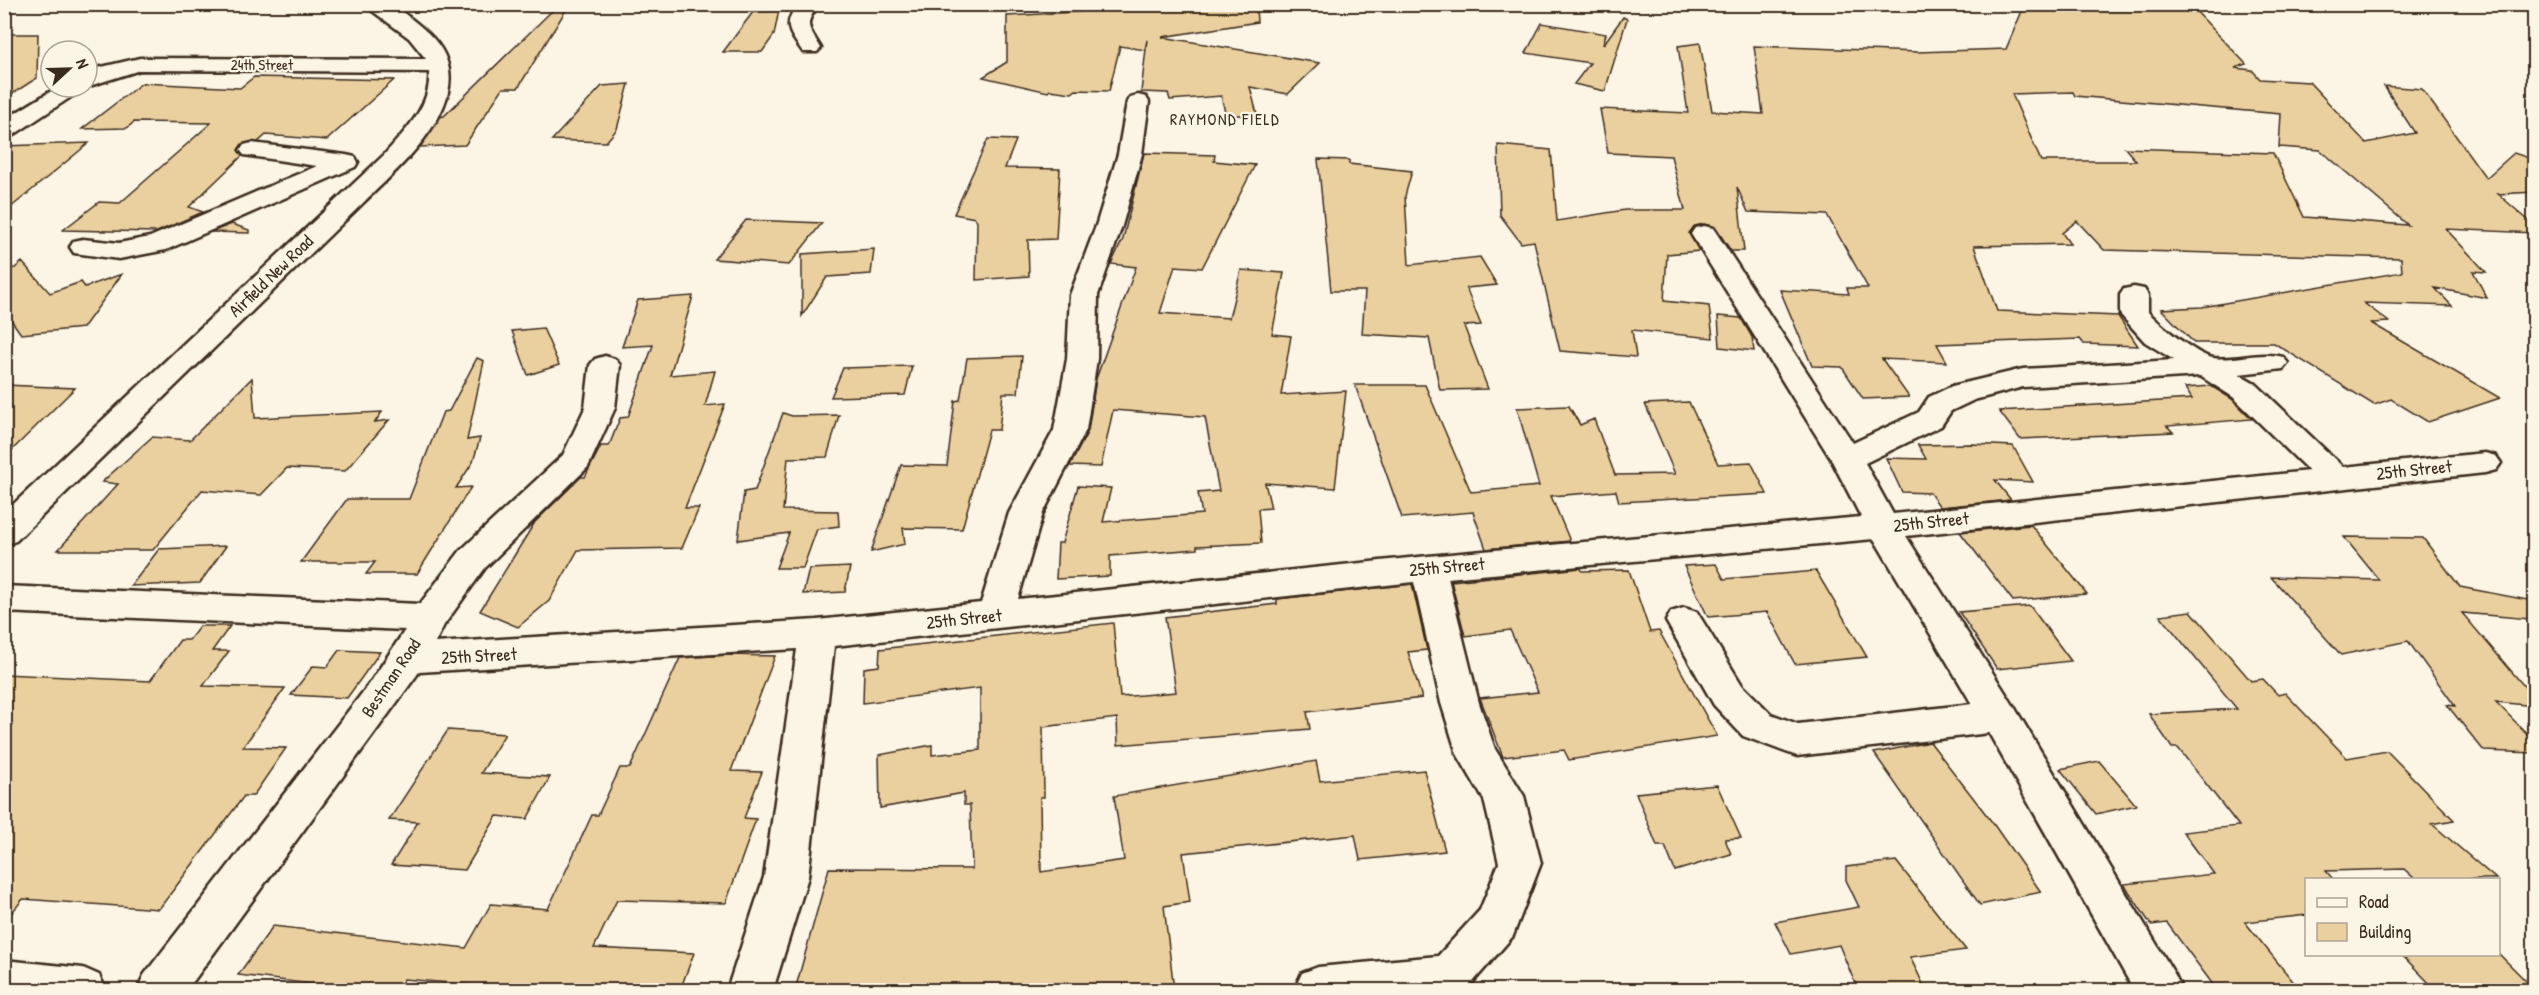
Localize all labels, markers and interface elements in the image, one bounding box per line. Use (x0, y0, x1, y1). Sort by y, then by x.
north arrow (39, 39, 99, 99)
street label: 24th Street (231, 54, 294, 75)
text: N (71, 55, 95, 72)
district label: RAYMOND FIELD (1170, 108, 1280, 130)
street label: Airfield New Road (223, 229, 318, 322)
street label: 25th Street (2375, 453, 2454, 486)
street label: 25th Street (1892, 505, 1971, 538)
street label: 25th Street (1408, 551, 1487, 582)
street label: 25th Street (925, 602, 1004, 635)
street label: Bestman Road (355, 633, 426, 722)
street label: 25th Street (440, 641, 518, 670)
legend (2305, 878, 2500, 956)
text: Road (2359, 889, 2389, 914)
text: Building (2359, 919, 2411, 944)

